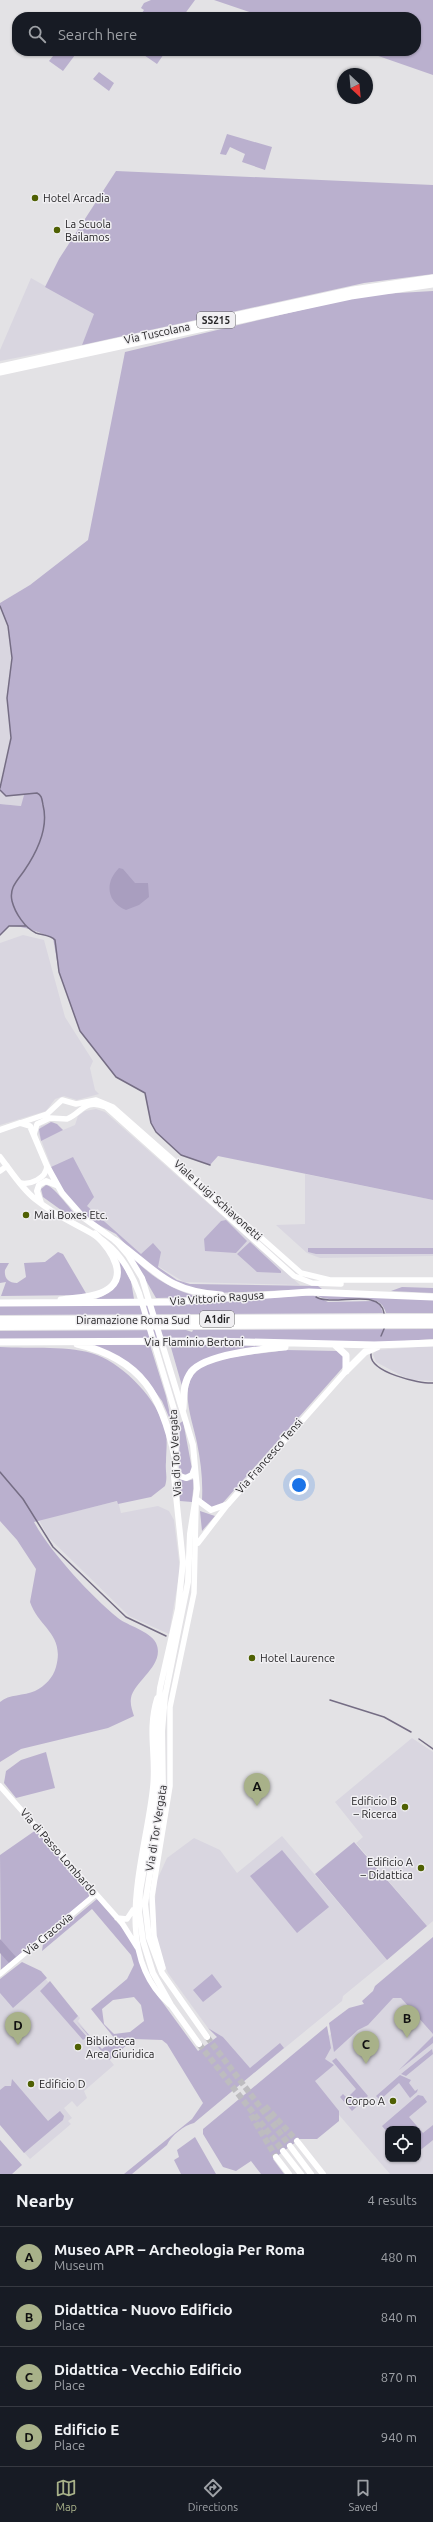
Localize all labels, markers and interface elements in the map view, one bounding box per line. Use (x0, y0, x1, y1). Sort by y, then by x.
search box (12, 12, 421, 56)
icon: search (26, 23, 48, 45)
text: Search here (58, 26, 137, 43)
north arrow (337, 68, 373, 104)
place label: Hotel Arcadia (43, 192, 110, 204)
marker: Hotel Arcadia (30, 193, 40, 203)
place label: La Scuola Bailamos (65, 218, 111, 243)
marker: La Scuola Bailamos (52, 225, 62, 235)
road number: SS215 (197, 312, 235, 328)
street label: Via Tuscolana (123, 320, 191, 346)
street label: Viale Luigi Schiavonetti (172, 1157, 264, 1243)
place label: Mail Boxes Etc. (34, 1209, 108, 1221)
marker: Mail Boxes Etc. (21, 1210, 31, 1220)
street label: Via Vittorio Ragusa (169, 1289, 265, 1307)
road number: A1dir (200, 1311, 234, 1327)
street label: Diramazione Roma Sud (76, 1314, 190, 1326)
street label: Via Flaminio Bertoni (144, 1336, 244, 1348)
street label: Via di Tor Vergata (167, 1409, 183, 1497)
street label: Via Francesco Tensi (233, 1416, 305, 1496)
your location (289, 1475, 309, 1495)
place label: Hotel Laurence (260, 1652, 335, 1664)
marker: Hotel Laurence (247, 1653, 257, 1663)
pin: A (244, 1773, 270, 1806)
street label: Via di Tor Vergata (143, 1784, 169, 1872)
place label: Edificio B – Ricerca (351, 1795, 397, 1820)
marker: Edificio B – Ricerca (400, 1802, 410, 1812)
street label: Via di Passo Lombardo (18, 1806, 100, 1898)
place label: Edificio A – Didattica (359, 1856, 414, 1881)
marker: Edificio A – Didattica (416, 1863, 426, 1873)
street label: Via Cracovia (21, 1910, 75, 1958)
pin: B (394, 2005, 420, 2038)
pin: D (5, 2012, 31, 2045)
pin: C (353, 2031, 379, 2064)
place label: Biblioteca Area Giuridica (86, 2035, 155, 2060)
marker: Biblioteca Area Giuridica (73, 2042, 83, 2052)
place label: Edificio D (39, 2078, 86, 2090)
marker: Edificio D (26, 2079, 36, 2089)
place label: Corpo A (345, 2095, 386, 2107)
marker: Corpo A (388, 2096, 398, 2106)
map controls (385, 2126, 421, 2162)
button: locate (385, 2126, 421, 2162)
text: Nearby (16, 2191, 74, 2210)
text: 4 results (367, 2193, 417, 2207)
text: Museo APR – Archeologia Per Roma (54, 2241, 305, 2258)
text: A (24, 2250, 34, 2264)
text: 480 m (381, 2250, 417, 2264)
text: Museum (54, 2258, 104, 2272)
text: Didattica - Nuovo Edificio (54, 2301, 233, 2318)
text: B (25, 2310, 33, 2324)
text: 840 m (381, 2310, 417, 2324)
text: Place (54, 2318, 85, 2332)
text: Didattica - Vecchio Edificio (54, 2361, 242, 2378)
text: C (25, 2370, 33, 2384)
text: 870 m (381, 2370, 417, 2384)
text: Place (54, 2378, 85, 2392)
text: Edificio E (54, 2421, 119, 2438)
text: D (24, 2430, 34, 2444)
text: 940 m (381, 2430, 417, 2444)
text: Place (54, 2438, 85, 2452)
tab: Map (55, 2477, 77, 2513)
tab: Directions (188, 2477, 238, 2513)
tab: Saved (348, 2477, 378, 2513)

